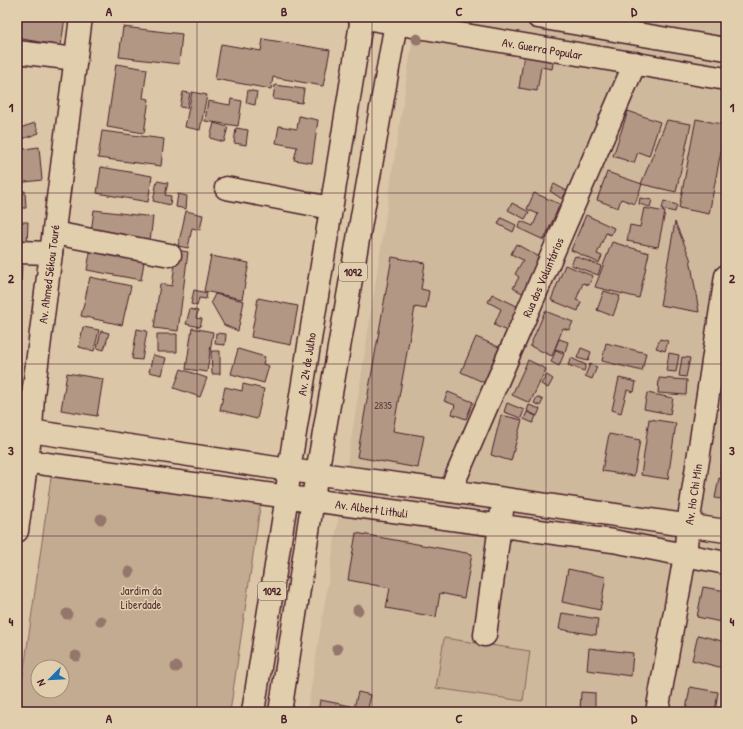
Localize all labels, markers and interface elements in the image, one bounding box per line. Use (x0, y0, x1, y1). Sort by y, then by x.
text: A (106, 2, 113, 20)
text: B (281, 2, 288, 20)
text: C (455, 2, 463, 20)
text: D (631, 2, 638, 20)
street label: Av. Guerra Popular (501, 33, 584, 63)
text: 1 (9, 98, 14, 116)
text: 1 (730, 98, 735, 116)
street label: Av. Ahmed Sékou Touré (34, 223, 63, 325)
street label: Rua dos Voluntários (518, 234, 567, 320)
road number: 1092 (339, 263, 367, 281)
text: 2 (8, 269, 15, 287)
text: 2 (729, 269, 736, 287)
street label: Av. 24 de Julho (293, 331, 320, 397)
house number: 2835 (374, 399, 393, 412)
text: 3 (8, 441, 14, 459)
text: 3 (729, 441, 735, 459)
street label: Av. Ho Chi Min (680, 462, 706, 526)
street label: Av. Albert Lithuli (334, 495, 409, 522)
park label: Jardim da Liberdade (120, 582, 162, 613)
road number: 1092 (258, 582, 286, 600)
text: 4 (9, 612, 14, 630)
text: 4 (730, 612, 735, 630)
north arrow (30, 659, 70, 699)
text: N (33, 677, 48, 689)
text: A (106, 709, 113, 727)
text: B (281, 709, 288, 727)
text: C (455, 709, 463, 727)
text: D (631, 709, 638, 727)

